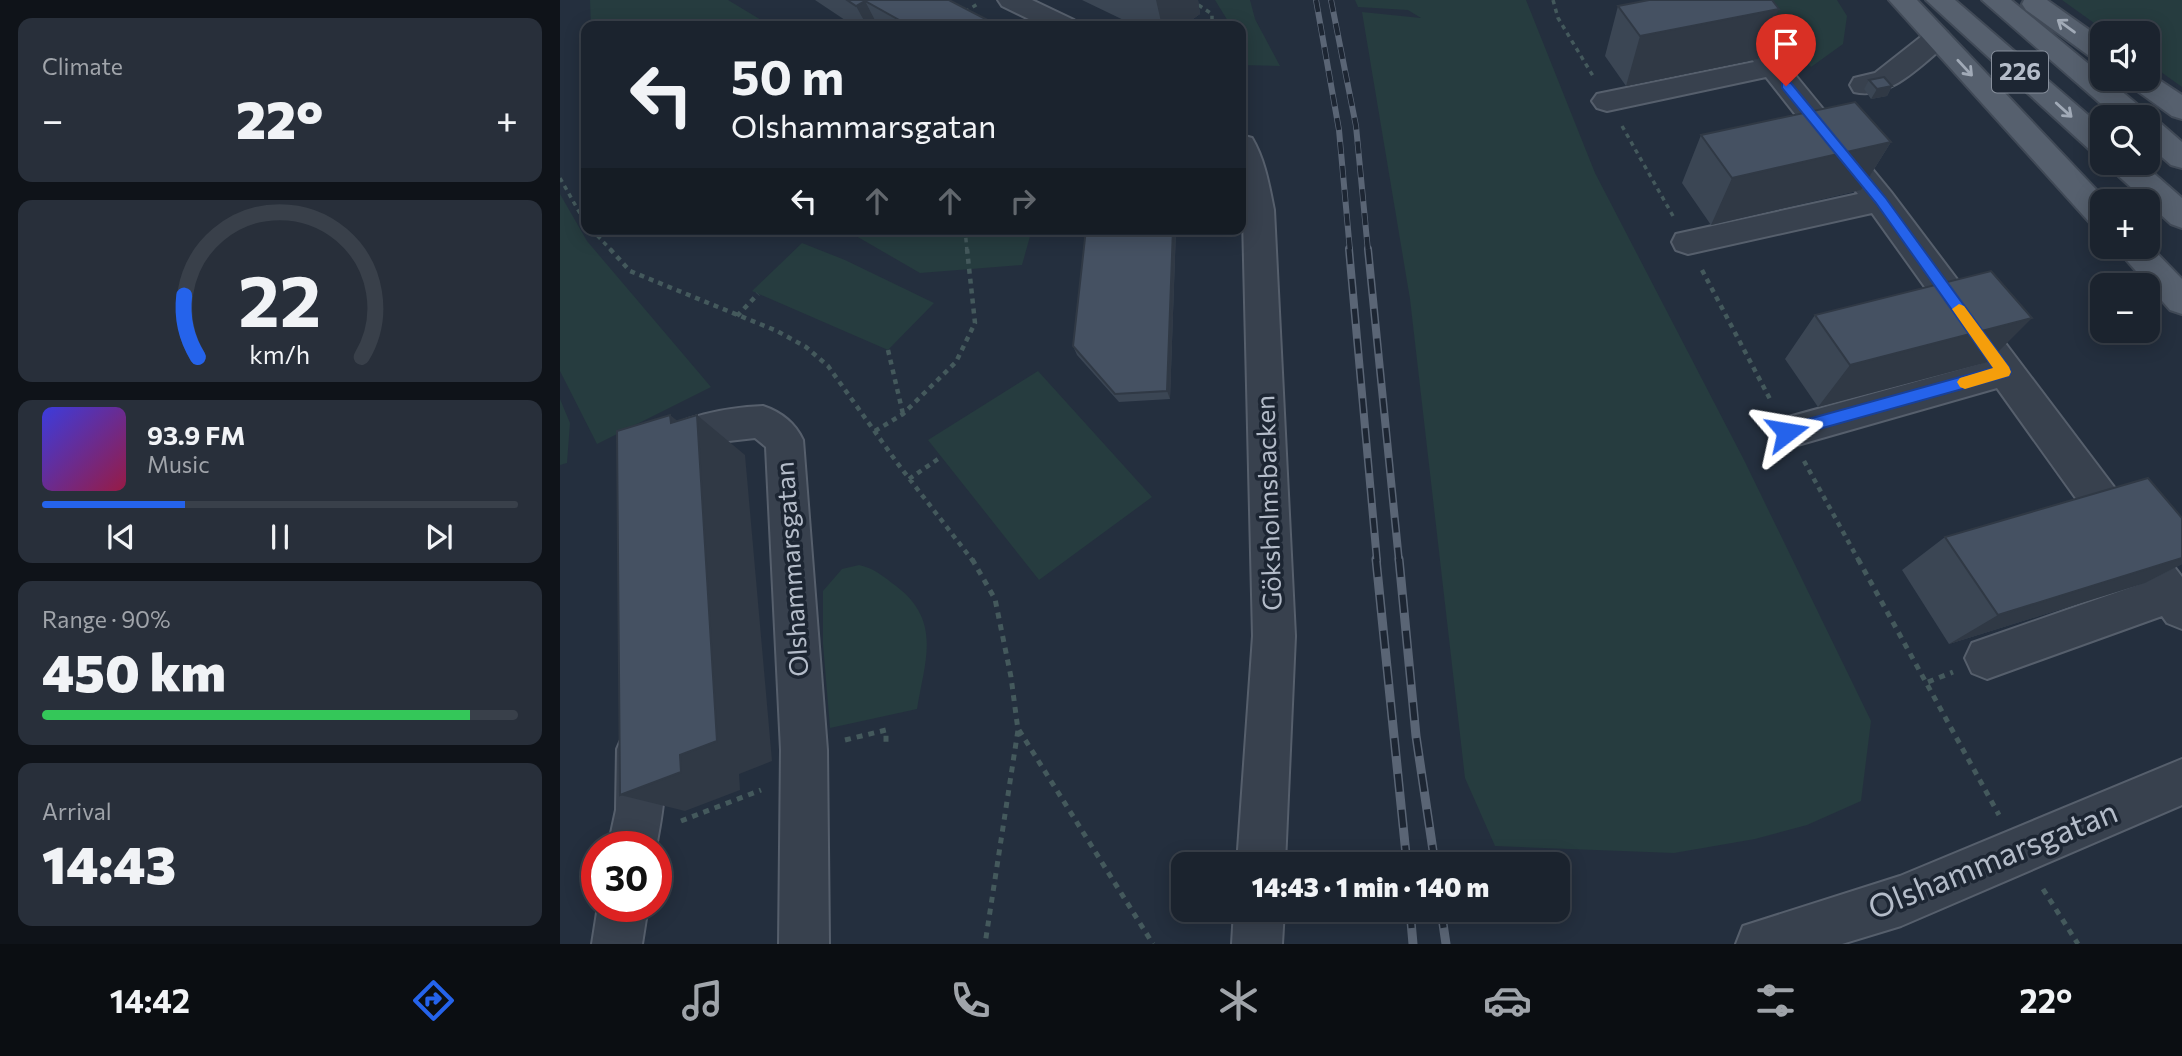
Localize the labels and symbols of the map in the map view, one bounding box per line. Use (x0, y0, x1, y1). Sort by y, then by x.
pin (1756, 14, 1816, 86)
one-way arrow (2057, 19, 2076, 33)
road number: 226 (1992, 52, 2048, 92)
one-way arrow (1957, 59, 1973, 77)
one-way arrow (2054, 101, 2072, 117)
street label: Göksholmsbacken (1248, 395, 1287, 612)
position arrow (1750, 395, 1824, 469)
street label: Olshammarsgatan (768, 460, 813, 678)
street label: Olshammarsgatan (1862, 790, 2123, 926)
speed limit sign: 30 (581, 831, 672, 922)

